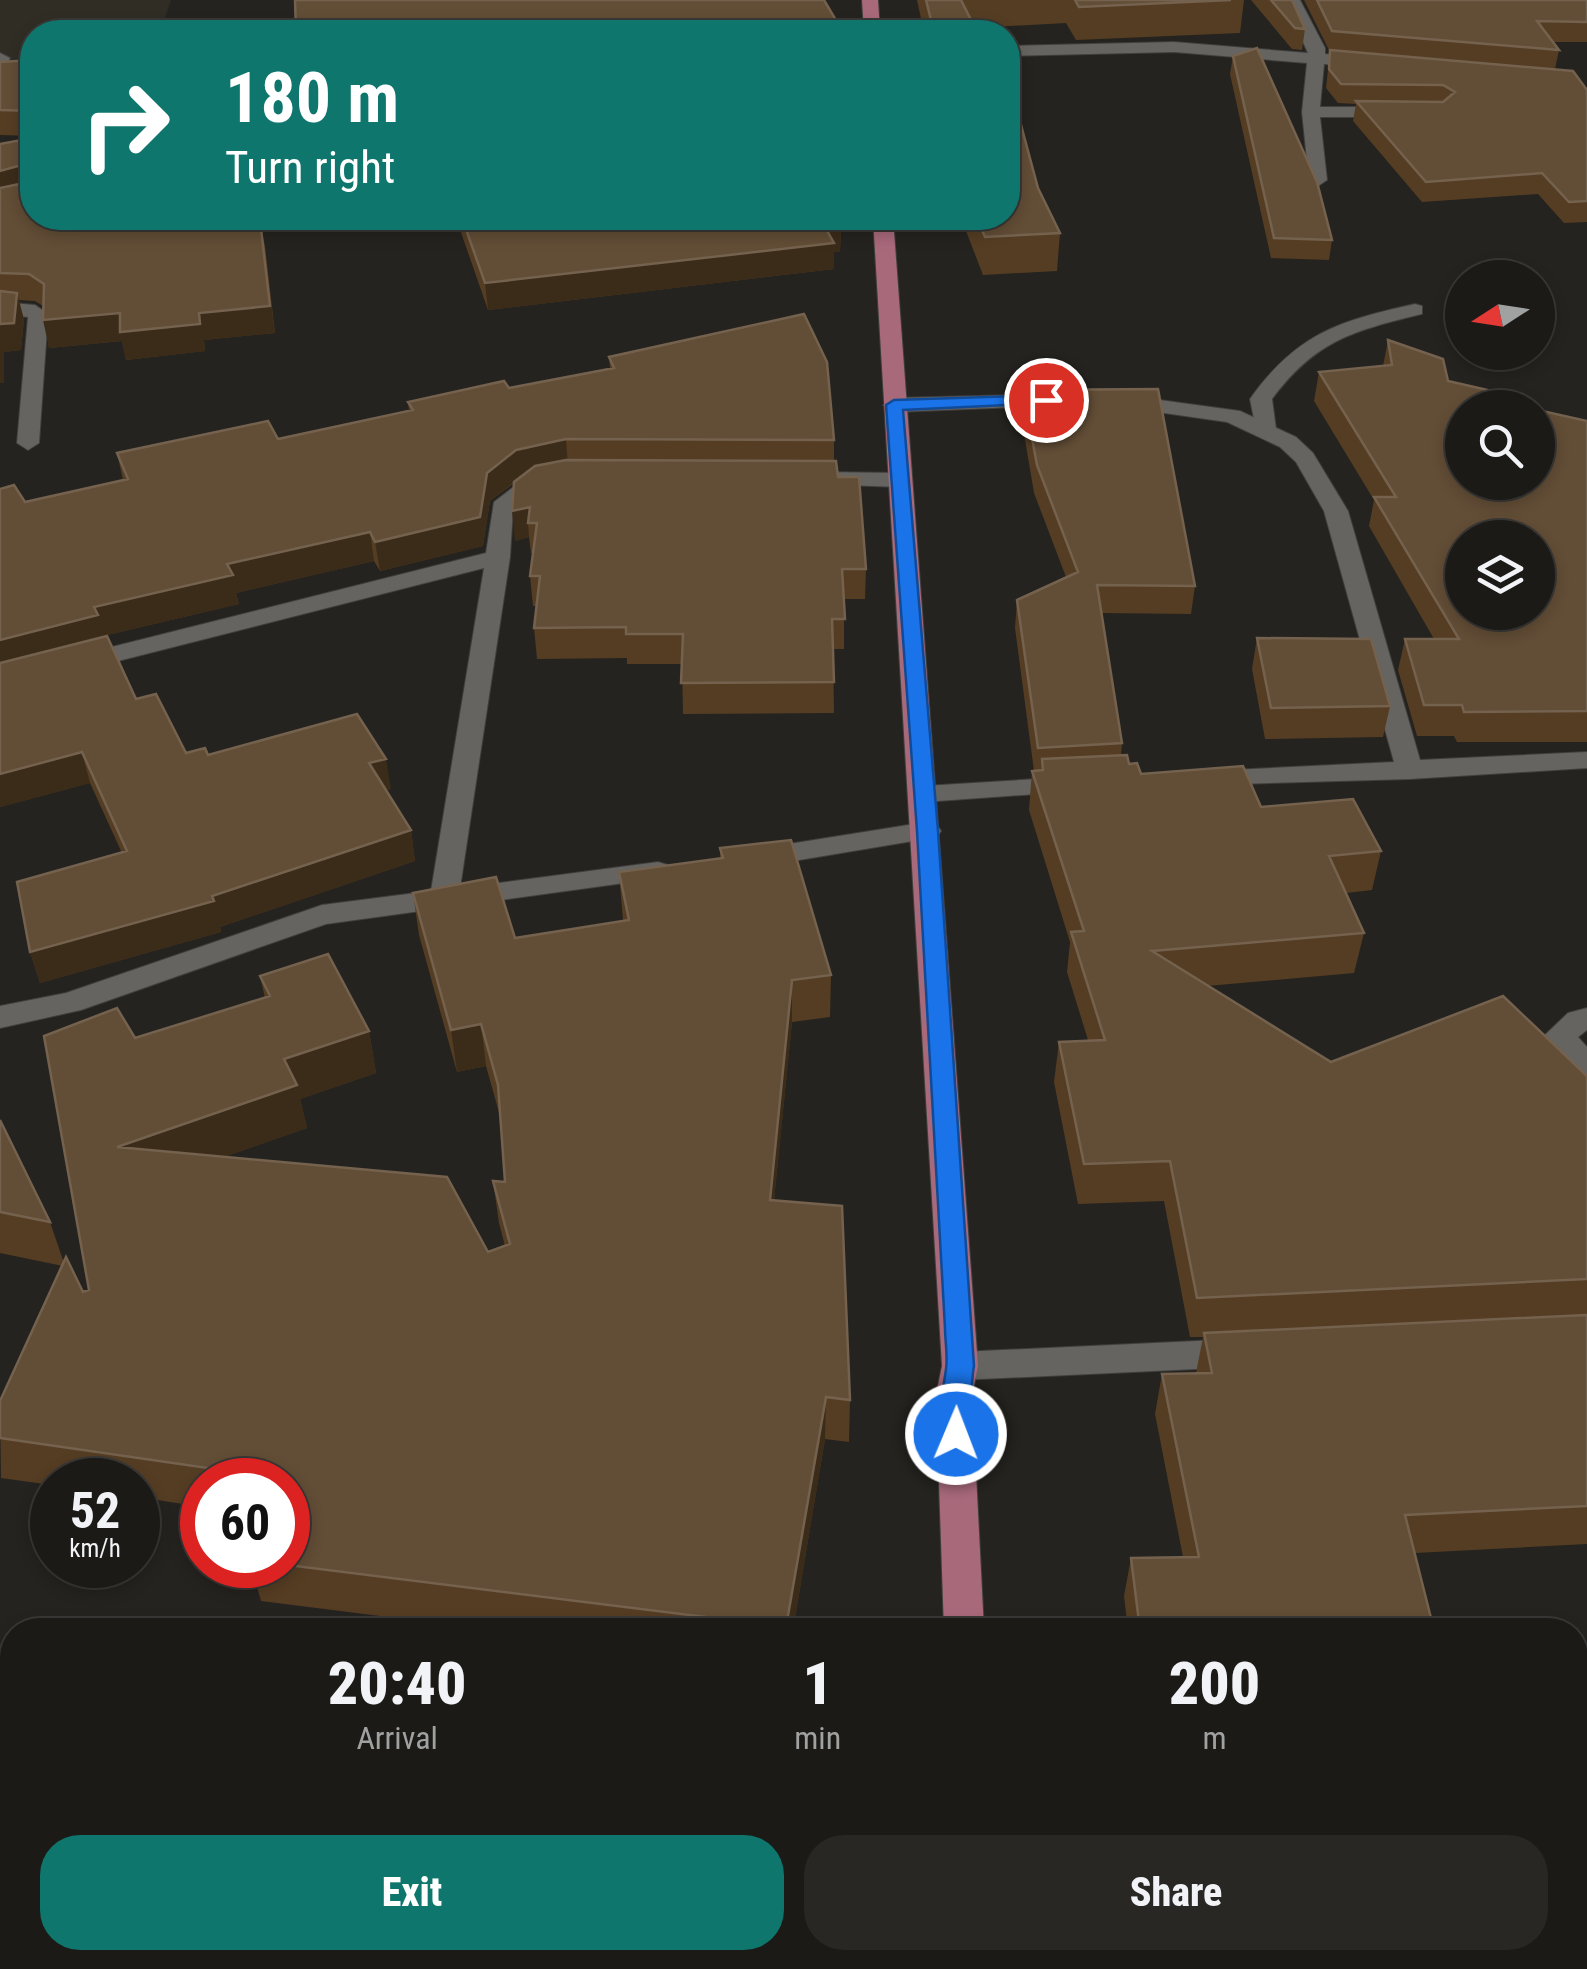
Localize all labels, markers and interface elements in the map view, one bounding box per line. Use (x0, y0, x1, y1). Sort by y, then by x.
text: 180 m (225, 57, 399, 139)
icon: right (60, 60, 190, 190)
text: Turn right (225, 141, 395, 194)
north arrow (1445, 260, 1555, 370)
map controls (1445, 260, 1555, 630)
pin (1004, 358, 1089, 443)
icon: arrive (1019, 373, 1074, 428)
button: search (1445, 390, 1555, 500)
button: layers (1445, 520, 1555, 630)
position arrow (904, 1382, 1008, 1486)
speed limit sign: 60 (180, 1458, 310, 1588)
text: 52 (70, 1482, 120, 1540)
text: km/h (69, 1534, 121, 1563)
text: 20:40 (328, 1648, 467, 1719)
text: 1 (802, 1648, 833, 1719)
text: 200 (1169, 1648, 1260, 1719)
text: Arrival (356, 1719, 438, 1757)
text: min (794, 1719, 841, 1757)
text: m (1203, 1719, 1227, 1757)
button: Exit (40, 1835, 784, 1950)
button: Share (804, 1835, 1548, 1950)

